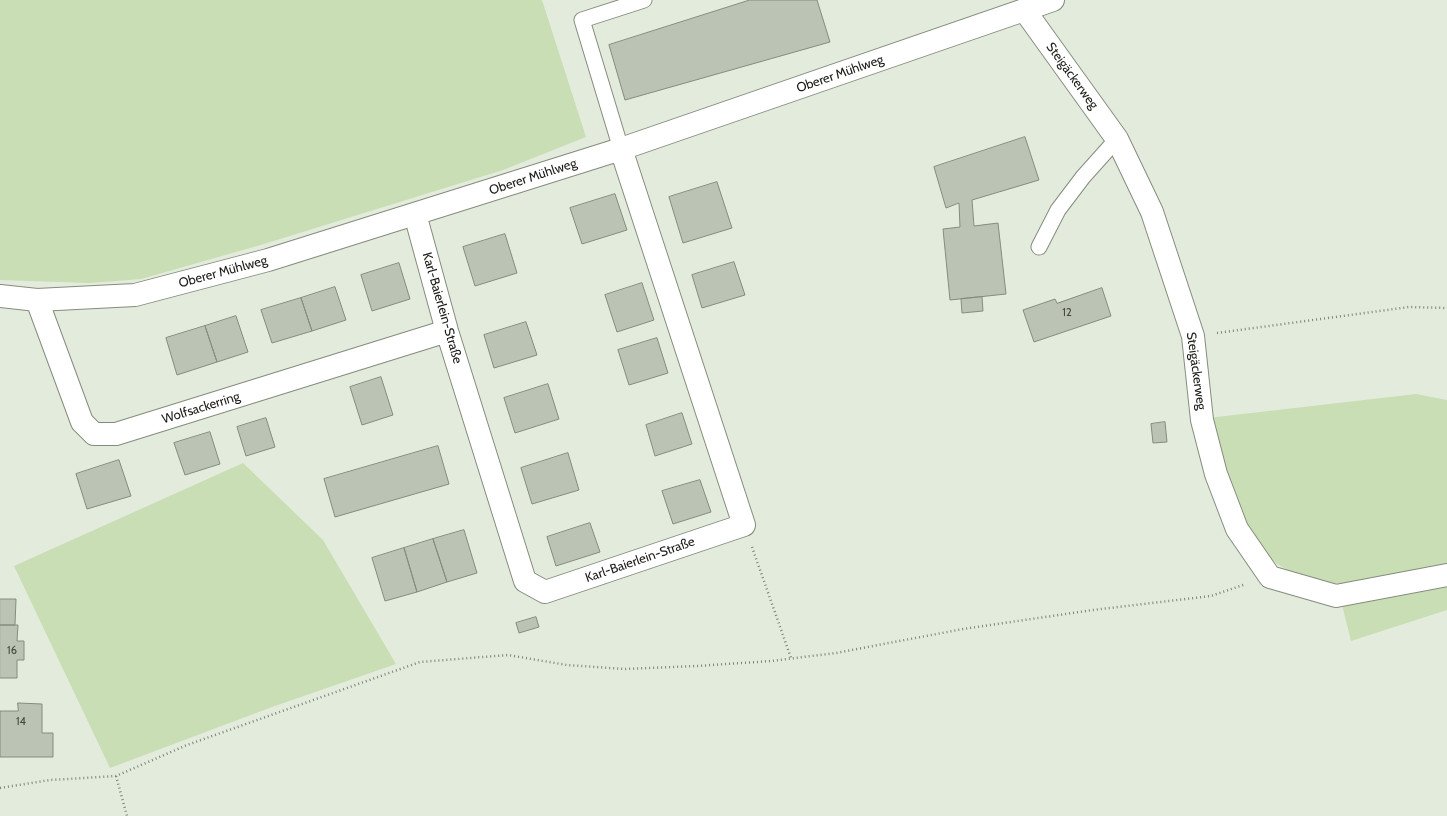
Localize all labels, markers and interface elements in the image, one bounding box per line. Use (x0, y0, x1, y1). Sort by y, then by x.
street label: Steigäckerweg (1043, 40, 1101, 112)
street label: Oberer Mühlweg (794, 52, 886, 96)
street label: Oberer Mühlweg (487, 155, 579, 199)
street label: Karl-Baierlein-Straße (419, 251, 465, 365)
street label: Oberer Mühlweg (177, 253, 269, 291)
house number: 12 (1062, 306, 1072, 320)
street label: Steigäckerweg (1183, 331, 1209, 411)
street label: Wolfsackerring (160, 389, 242, 427)
street label: Karl-Baierlein-Straße (583, 534, 697, 586)
house number: 16 (7, 644, 17, 658)
house number: 14 (16, 715, 26, 729)

